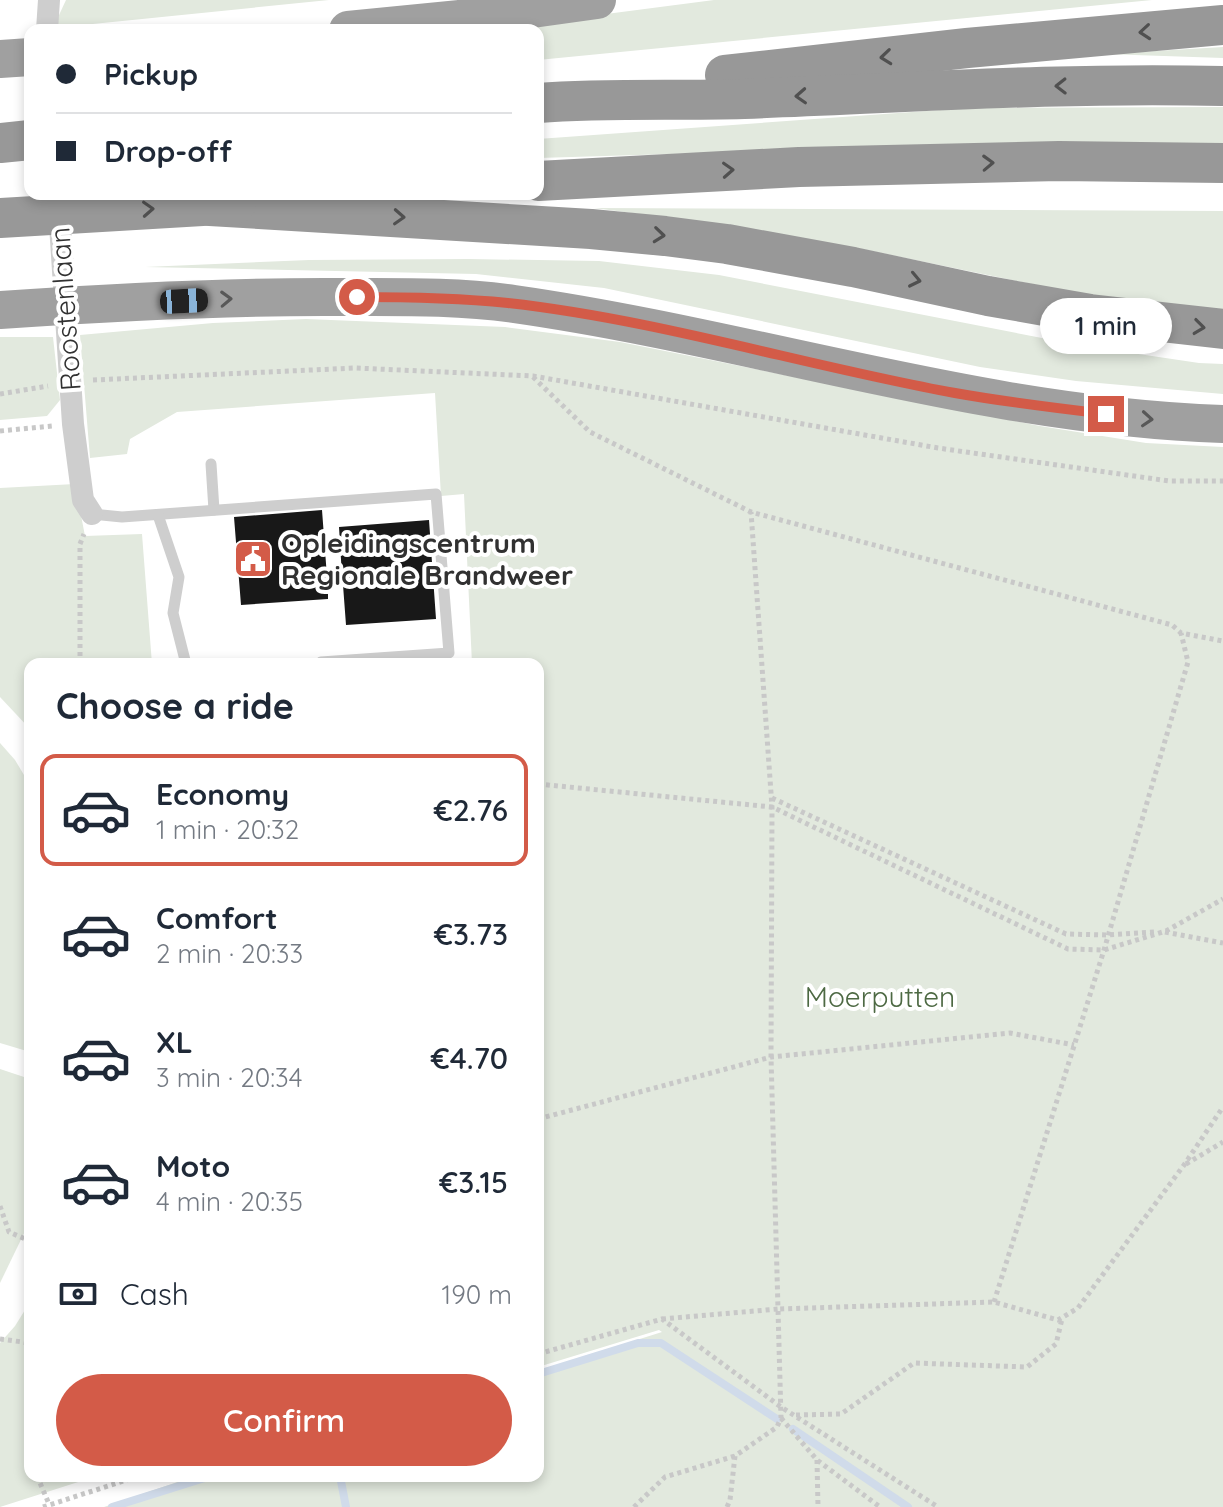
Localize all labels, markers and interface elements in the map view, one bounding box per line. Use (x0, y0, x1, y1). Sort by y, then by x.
one-way arrow (1138, 23, 1151, 40)
one-way arrow (880, 48, 893, 65)
text: Pickup (104, 55, 198, 93)
one-way arrow (1054, 77, 1067, 95)
one-way arrow (794, 87, 807, 104)
text: Drop-off (104, 132, 232, 170)
one-way arrow (982, 155, 995, 172)
one-way arrow (722, 162, 735, 179)
one-way arrow (142, 201, 155, 218)
one-way arrow (393, 208, 406, 225)
street label: Roostenlaan (41, 226, 88, 392)
one-way arrow (653, 227, 666, 244)
one-way arrow (907, 271, 921, 288)
route start (339, 279, 375, 315)
car (159, 288, 209, 314)
one-way arrow (220, 291, 233, 308)
callout: 1 min (1040, 298, 1172, 354)
text: 1 min (1075, 309, 1137, 342)
one-way arrow (1192, 318, 1205, 335)
route end (1088, 396, 1124, 432)
one-way arrow (1141, 410, 1154, 427)
place label: Opleidingscentrum Regionale Brandweer (281, 525, 573, 592)
public building icon: Opleidingscentrum Regionale Brandweer (232, 538, 274, 580)
text: Choose a ride (56, 683, 294, 728)
icon: car (60, 774, 132, 846)
text: Economy (156, 775, 289, 813)
text: €2.76 (433, 791, 508, 829)
text: 1 min · 20:32 (156, 813, 299, 846)
icon: car (60, 898, 132, 970)
text: Comfort (156, 899, 277, 937)
text: €3.73 (434, 915, 508, 953)
text: 2 min · 20:33 (156, 937, 303, 970)
park label: Moerputten (805, 979, 955, 1014)
icon: car (60, 1022, 132, 1094)
text: XL (156, 1023, 193, 1061)
text: €4.70 (431, 1039, 508, 1077)
text: 3 min · 20:34 (156, 1061, 302, 1094)
icon: car (60, 1146, 132, 1218)
text: Moto (156, 1147, 230, 1185)
text: €3.15 (439, 1163, 508, 1201)
text: 4 min · 20:35 (156, 1185, 303, 1218)
icon: cash (56, 1272, 100, 1316)
text: Cash (120, 1275, 189, 1313)
text: 190 m (442, 1278, 512, 1311)
button: Confirm (56, 1374, 512, 1466)

